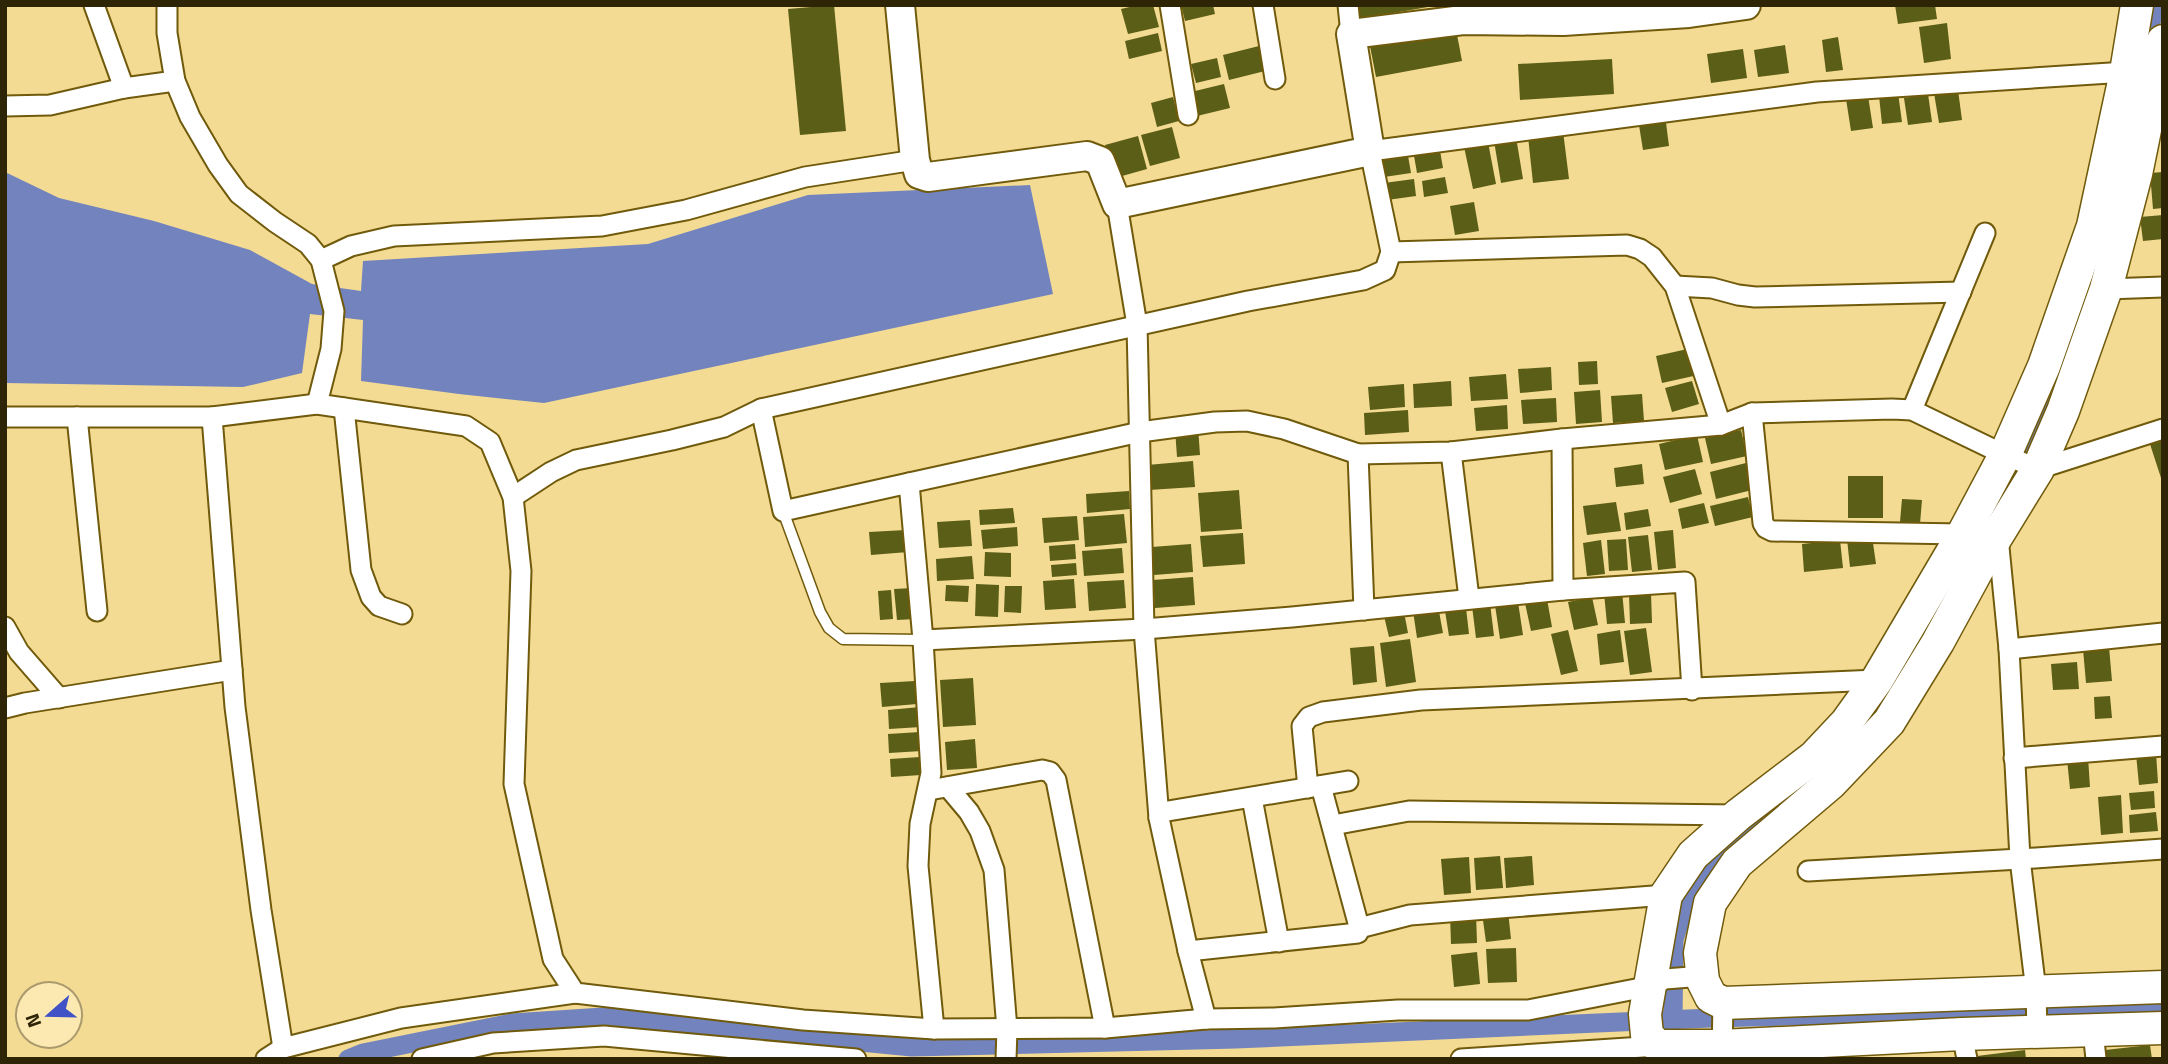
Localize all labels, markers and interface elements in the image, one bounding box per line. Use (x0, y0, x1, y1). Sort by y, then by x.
north arrow (14, 980, 84, 1050)
text: N (17, 1010, 48, 1032)

